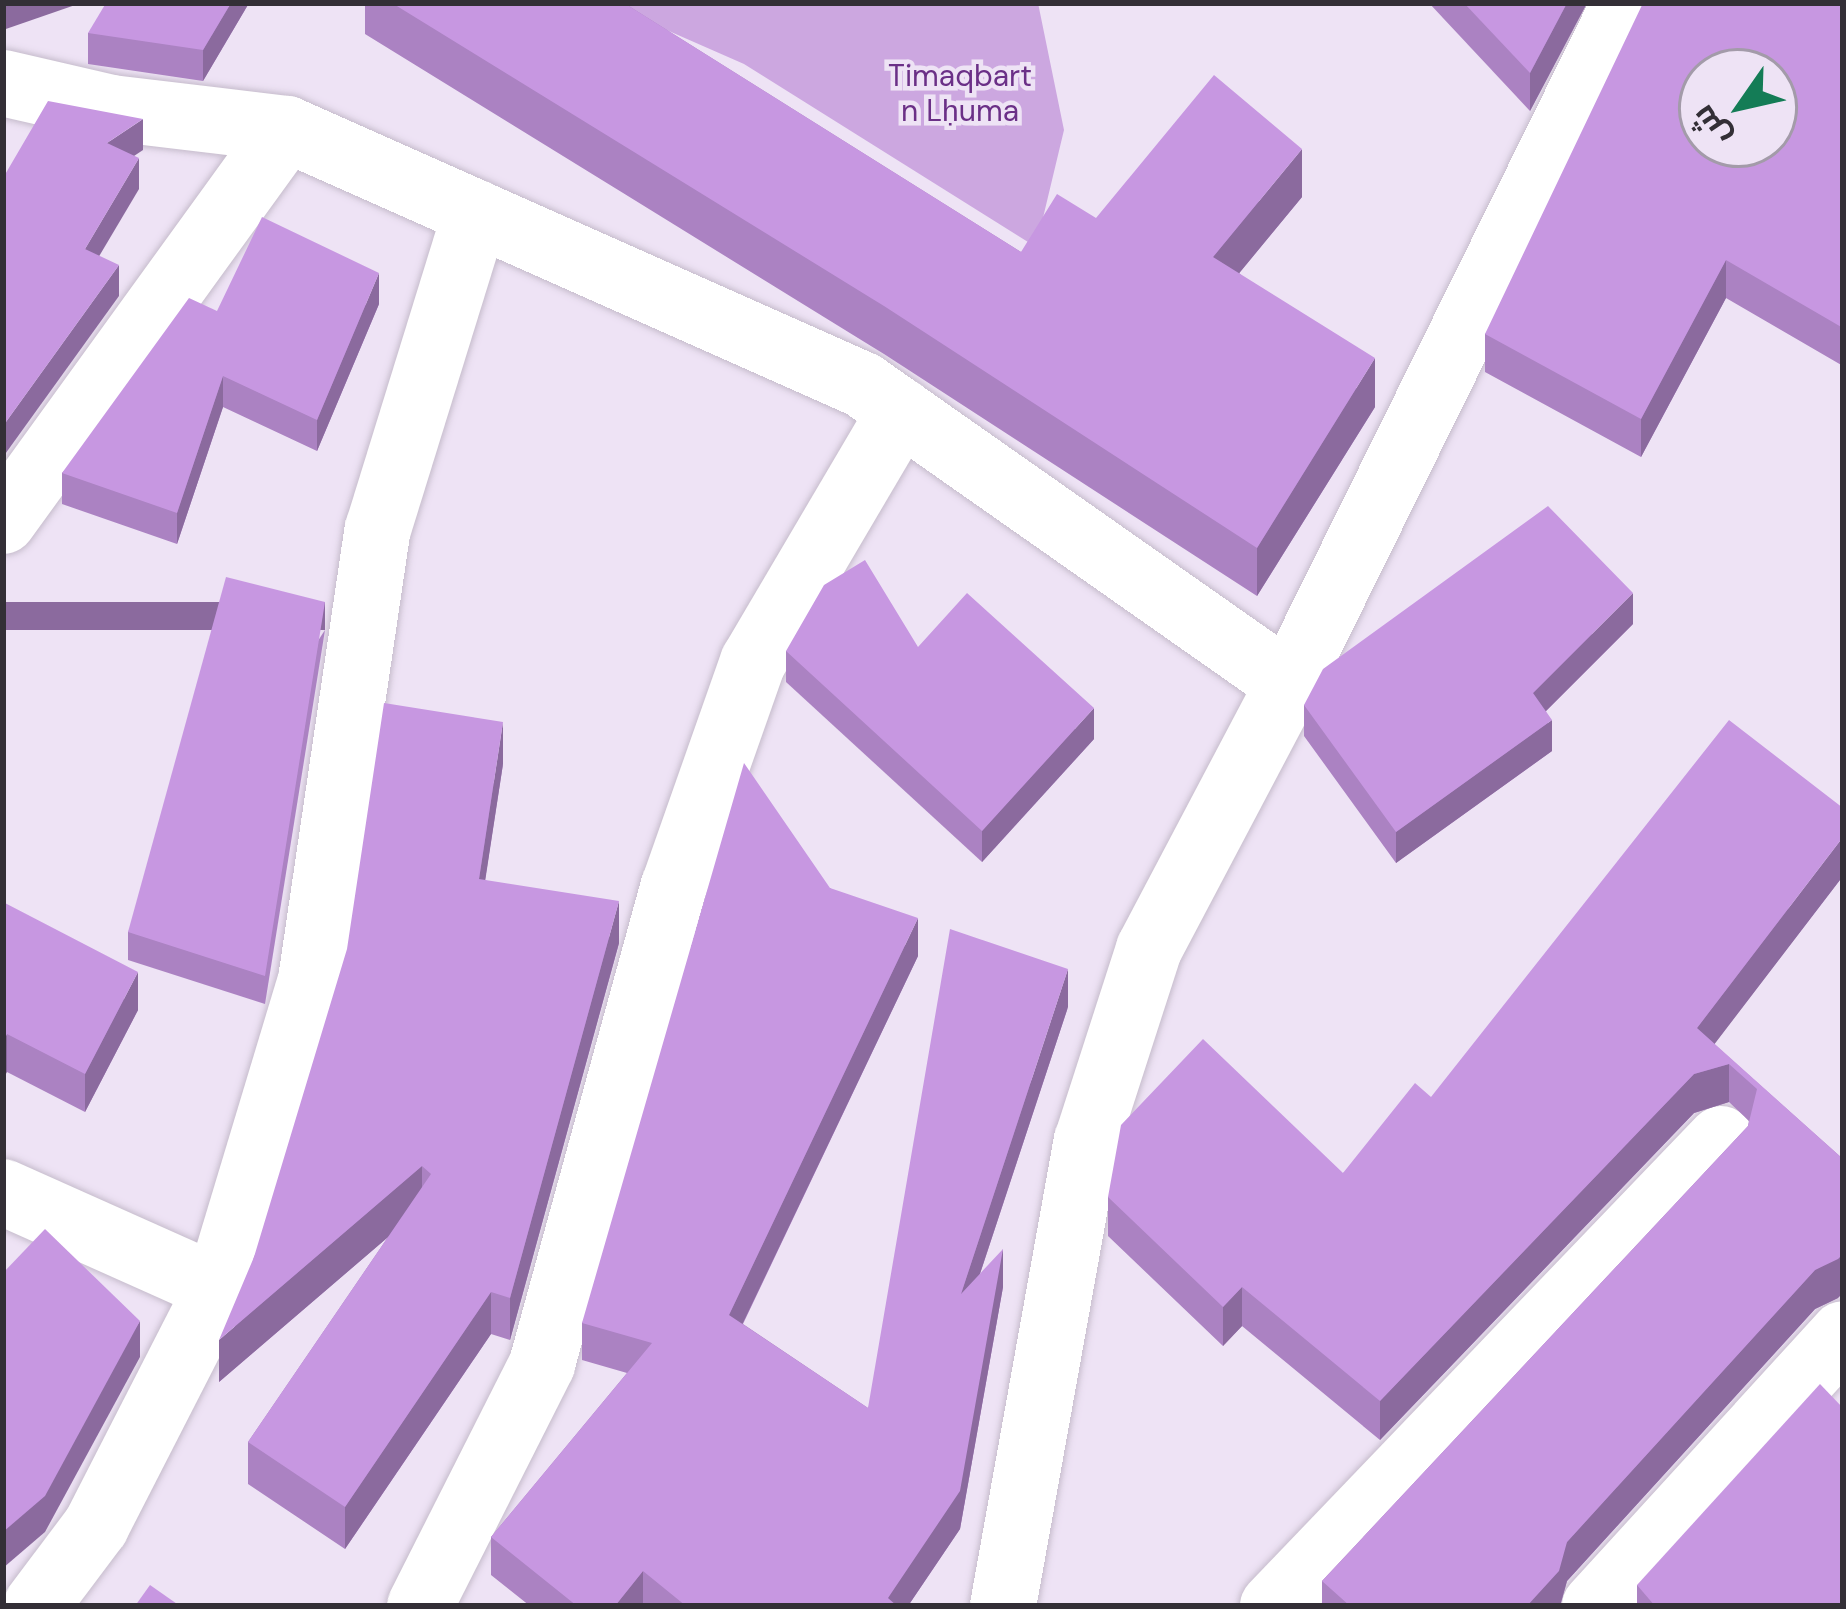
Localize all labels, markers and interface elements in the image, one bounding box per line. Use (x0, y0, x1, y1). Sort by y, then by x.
north arrow (1678, 48, 1798, 168)
park label: Timaqbart n Lḥuma (888, 58, 1032, 128)
text: ش (1681, 97, 1740, 156)

